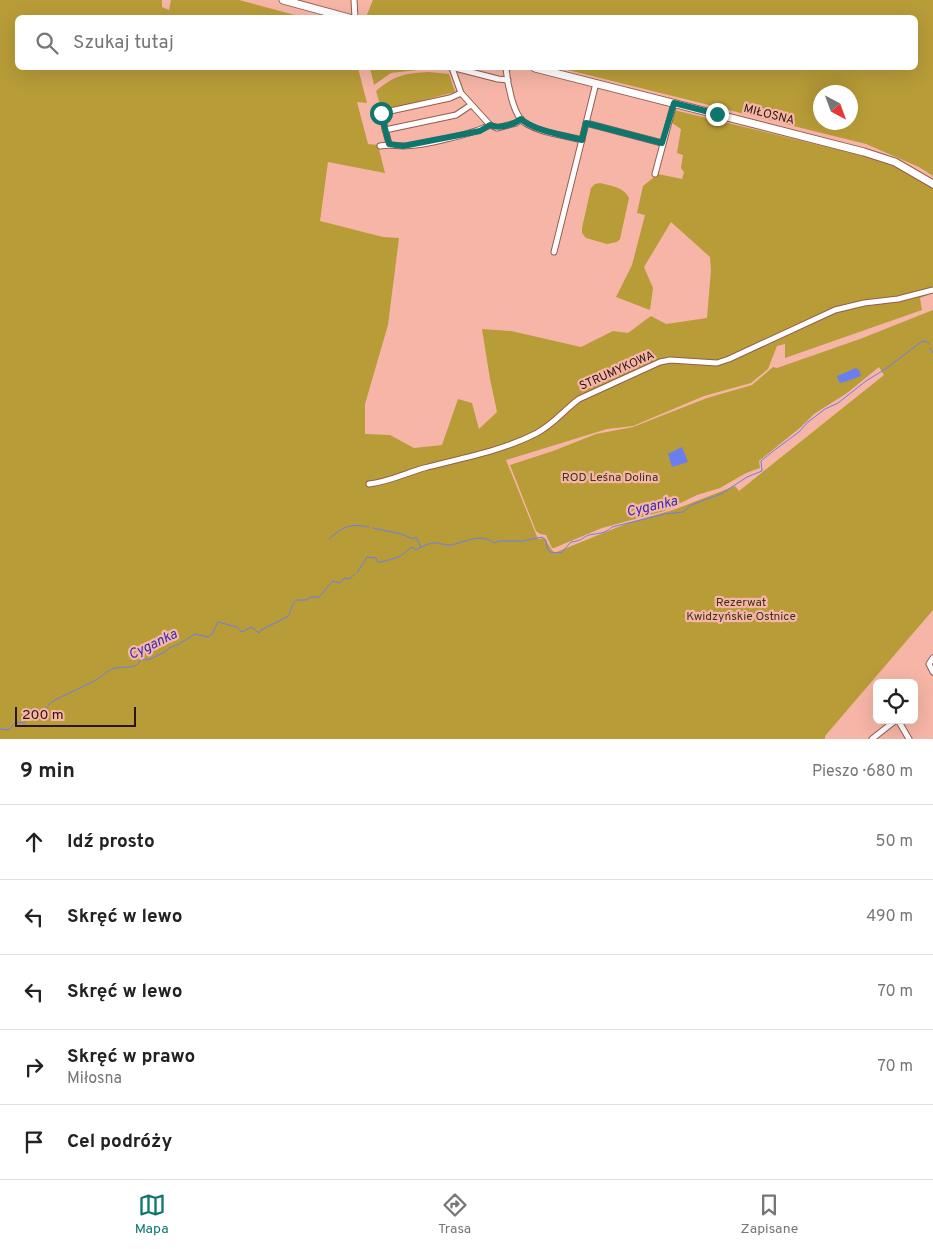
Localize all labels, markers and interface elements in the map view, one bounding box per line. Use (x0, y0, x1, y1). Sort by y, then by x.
search box (15, 15, 918, 70)
icon: search (33, 29, 61, 57)
text: Szukaj tutaj (73, 31, 174, 55)
north arrow (813, 85, 858, 130)
street label: MIŁOSNA (742, 101, 796, 129)
route start (370, 102, 393, 125)
route end (706, 103, 729, 126)
street label: STRUMYKOWA (577, 347, 657, 395)
park label: ROD Leśna Dolina (562, 470, 658, 486)
water label: Cyganka (625, 493, 680, 521)
park label: Rezerwat Kwidzyńskie Ostnice (686, 595, 796, 625)
water label: Cyganka (126, 626, 181, 664)
map controls (873, 679, 918, 724)
button: locate (873, 679, 918, 724)
scale bar (15, 704, 136, 727)
text: 200 m (22, 707, 64, 724)
text: 9 min (20, 758, 75, 785)
text: Pieszo · 680 m (812, 762, 913, 782)
icon: ahead (20, 828, 48, 856)
text: Idź prosto (67, 830, 155, 854)
text: 50 m (876, 832, 913, 852)
icon: left (20, 903, 48, 931)
text: Skręć w lewo (67, 905, 182, 929)
text: 490 m (866, 907, 913, 927)
icon: left (20, 978, 48, 1006)
text: Skręć w lewo (67, 980, 182, 1004)
text: 70 m (878, 982, 913, 1002)
text: Skręć w prawo (67, 1045, 195, 1069)
icon: right (20, 1053, 48, 1081)
text: 70 m (878, 1057, 913, 1077)
text: Miłosna (67, 1069, 122, 1089)
icon: arrive (20, 1128, 48, 1156)
text: Cel podróży (67, 1130, 172, 1154)
tab: Mapa (135, 1191, 169, 1238)
tab: Trasa (438, 1191, 471, 1238)
tab: Zapisane (741, 1191, 798, 1238)

